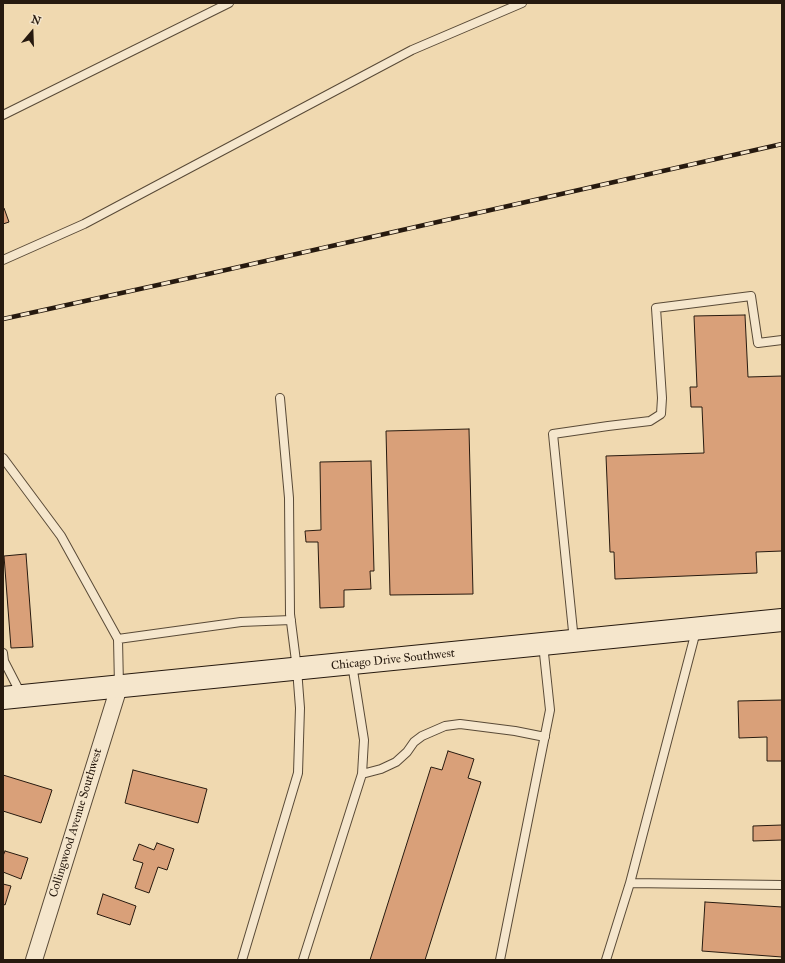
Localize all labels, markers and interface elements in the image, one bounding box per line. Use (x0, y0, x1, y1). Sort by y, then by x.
north arrow (12, 12, 52, 52)
text: N (30, 13, 43, 28)
street label: Chicago Drive Southwest (330, 646, 456, 674)
street label: Collingwood Avenue Southwest (46, 747, 106, 899)

